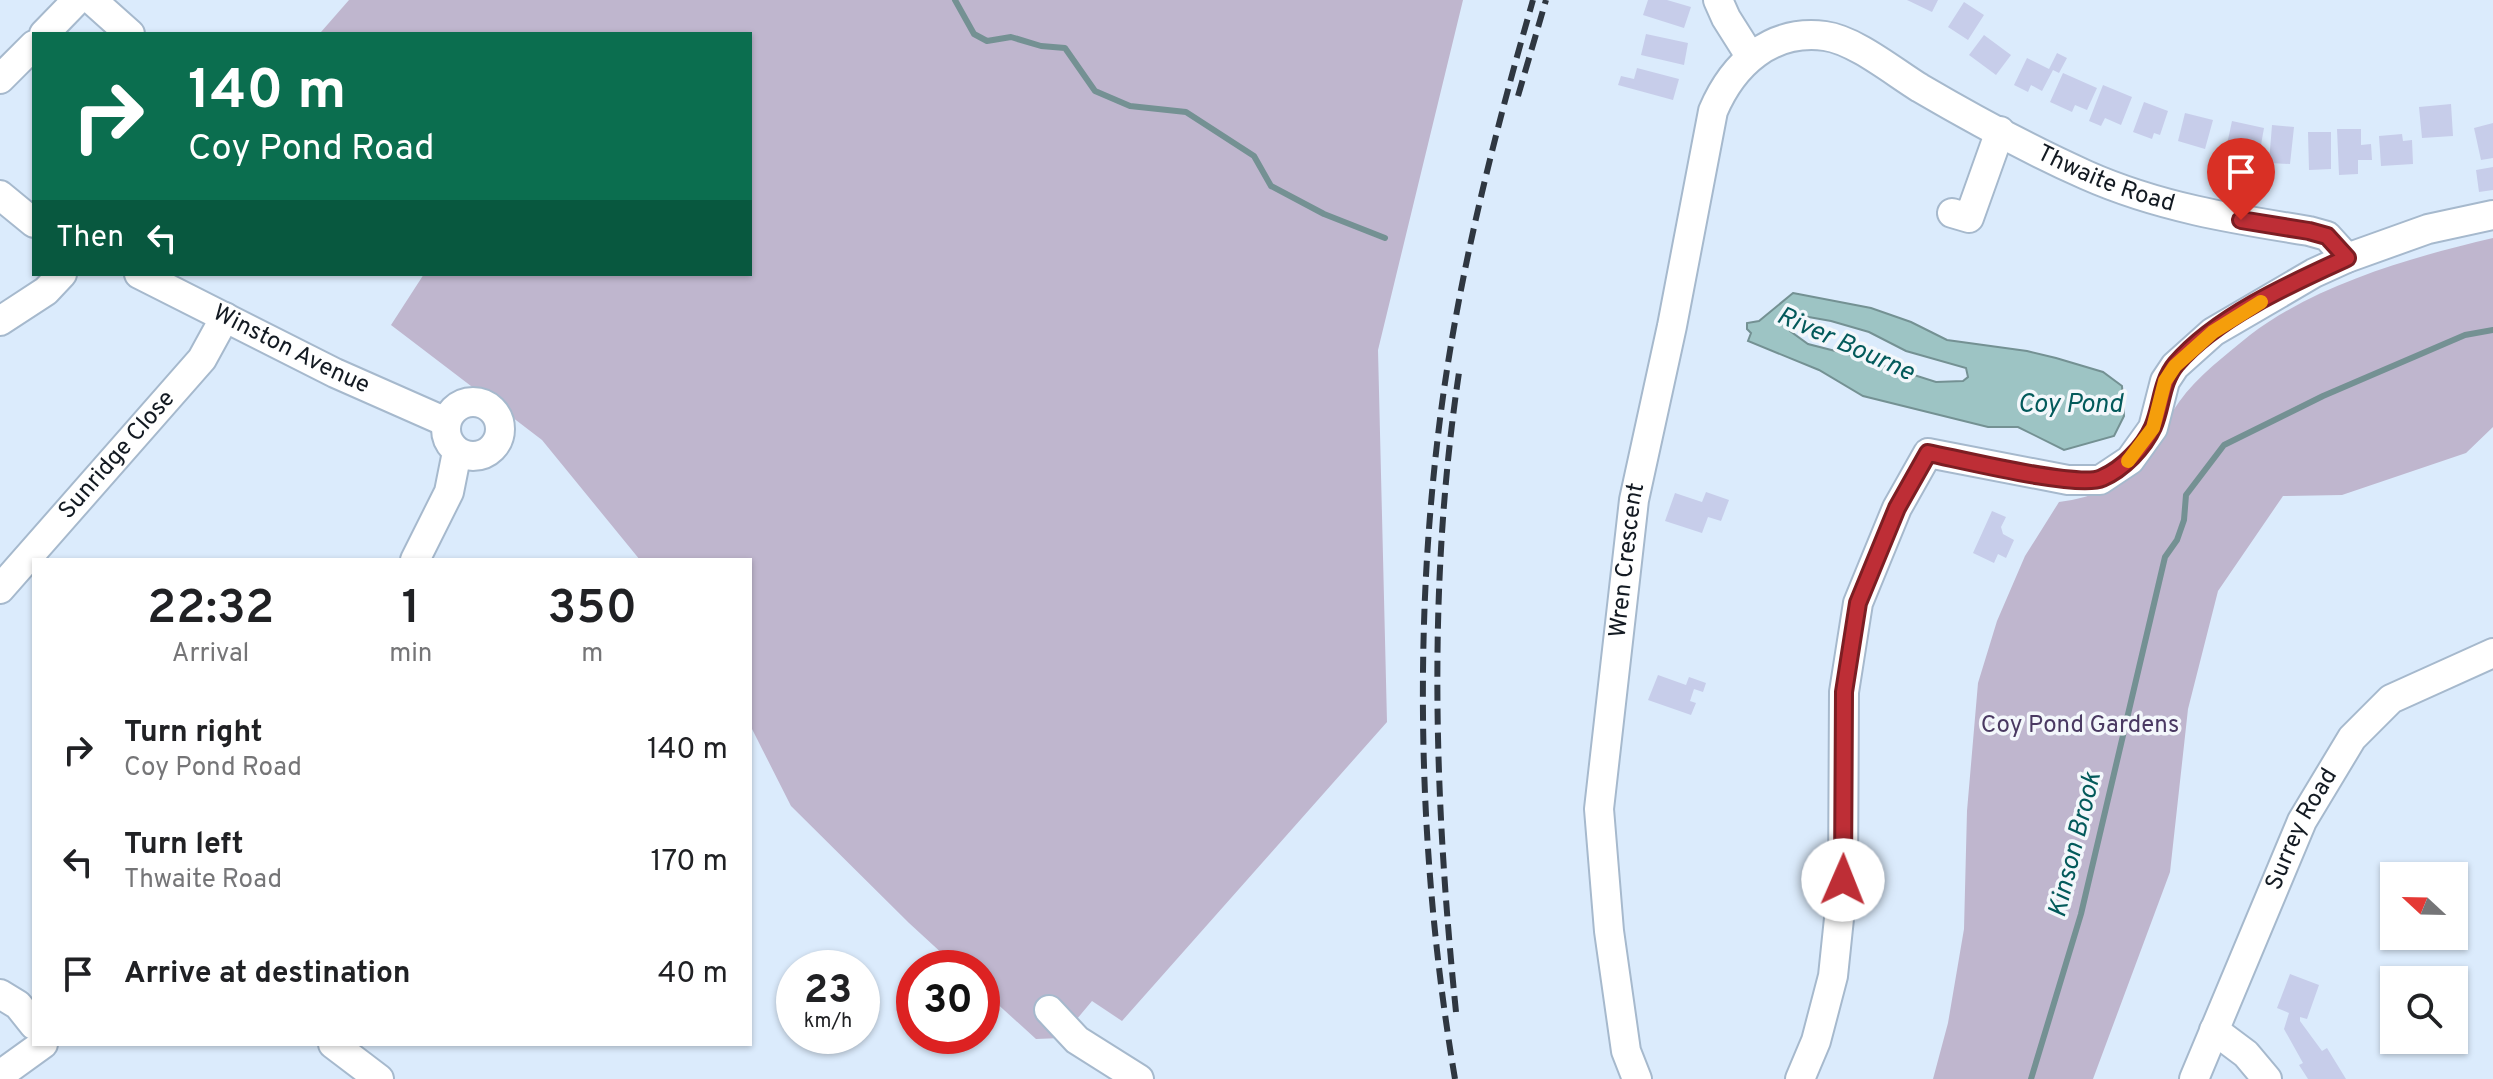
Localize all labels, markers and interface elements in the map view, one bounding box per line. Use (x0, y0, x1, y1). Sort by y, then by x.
text: 140 m (188, 58, 346, 128)
icon: right (56, 64, 160, 168)
text: Coy Pond Road (188, 127, 434, 173)
pin (2207, 138, 2275, 220)
street label: Thwaite Road (2032, 139, 2178, 220)
icon: arrive (2219, 150, 2263, 194)
icon: left (140, 216, 184, 260)
text: Then (56, 220, 124, 257)
street label: Winston Avenue (207, 299, 374, 401)
water label: River Bourne (1771, 300, 1919, 390)
street label: Sunridge Close (53, 385, 182, 526)
water label: Coy Pond (2017, 389, 2124, 422)
street label: Wren Crescent (1604, 480, 1652, 639)
text: 22:32 (147, 580, 274, 640)
text: 1 (401, 580, 420, 640)
text: 350 (547, 580, 637, 640)
text: Arrival (172, 638, 249, 671)
text: min (389, 638, 433, 671)
text: m (581, 638, 603, 671)
park label: Coy Pond Gardens (1981, 711, 2179, 741)
text: Turn right (124, 715, 262, 752)
icon: right (56, 728, 100, 772)
text: 140 m (647, 732, 728, 769)
text: Coy Pond Road (124, 752, 302, 785)
street label: Surrey Road (2260, 763, 2345, 895)
water label: Kinson Brook (2042, 768, 2110, 921)
text: Turn left (124, 827, 244, 864)
position arrow (1801, 838, 1885, 922)
icon: left (56, 840, 100, 884)
text: 170 m (650, 844, 728, 881)
north arrow (2380, 862, 2468, 950)
map controls (2380, 862, 2468, 1054)
text: Thwaite Road (124, 864, 282, 897)
speed limit sign: 30 (896, 950, 1000, 1054)
icon: arrive (56, 952, 100, 996)
text: Arrive at destination (124, 956, 410, 993)
text: 40 m (658, 956, 728, 993)
button: search (2380, 966, 2468, 1054)
text: 23 (804, 967, 852, 1017)
text: km/h (804, 1009, 852, 1035)

